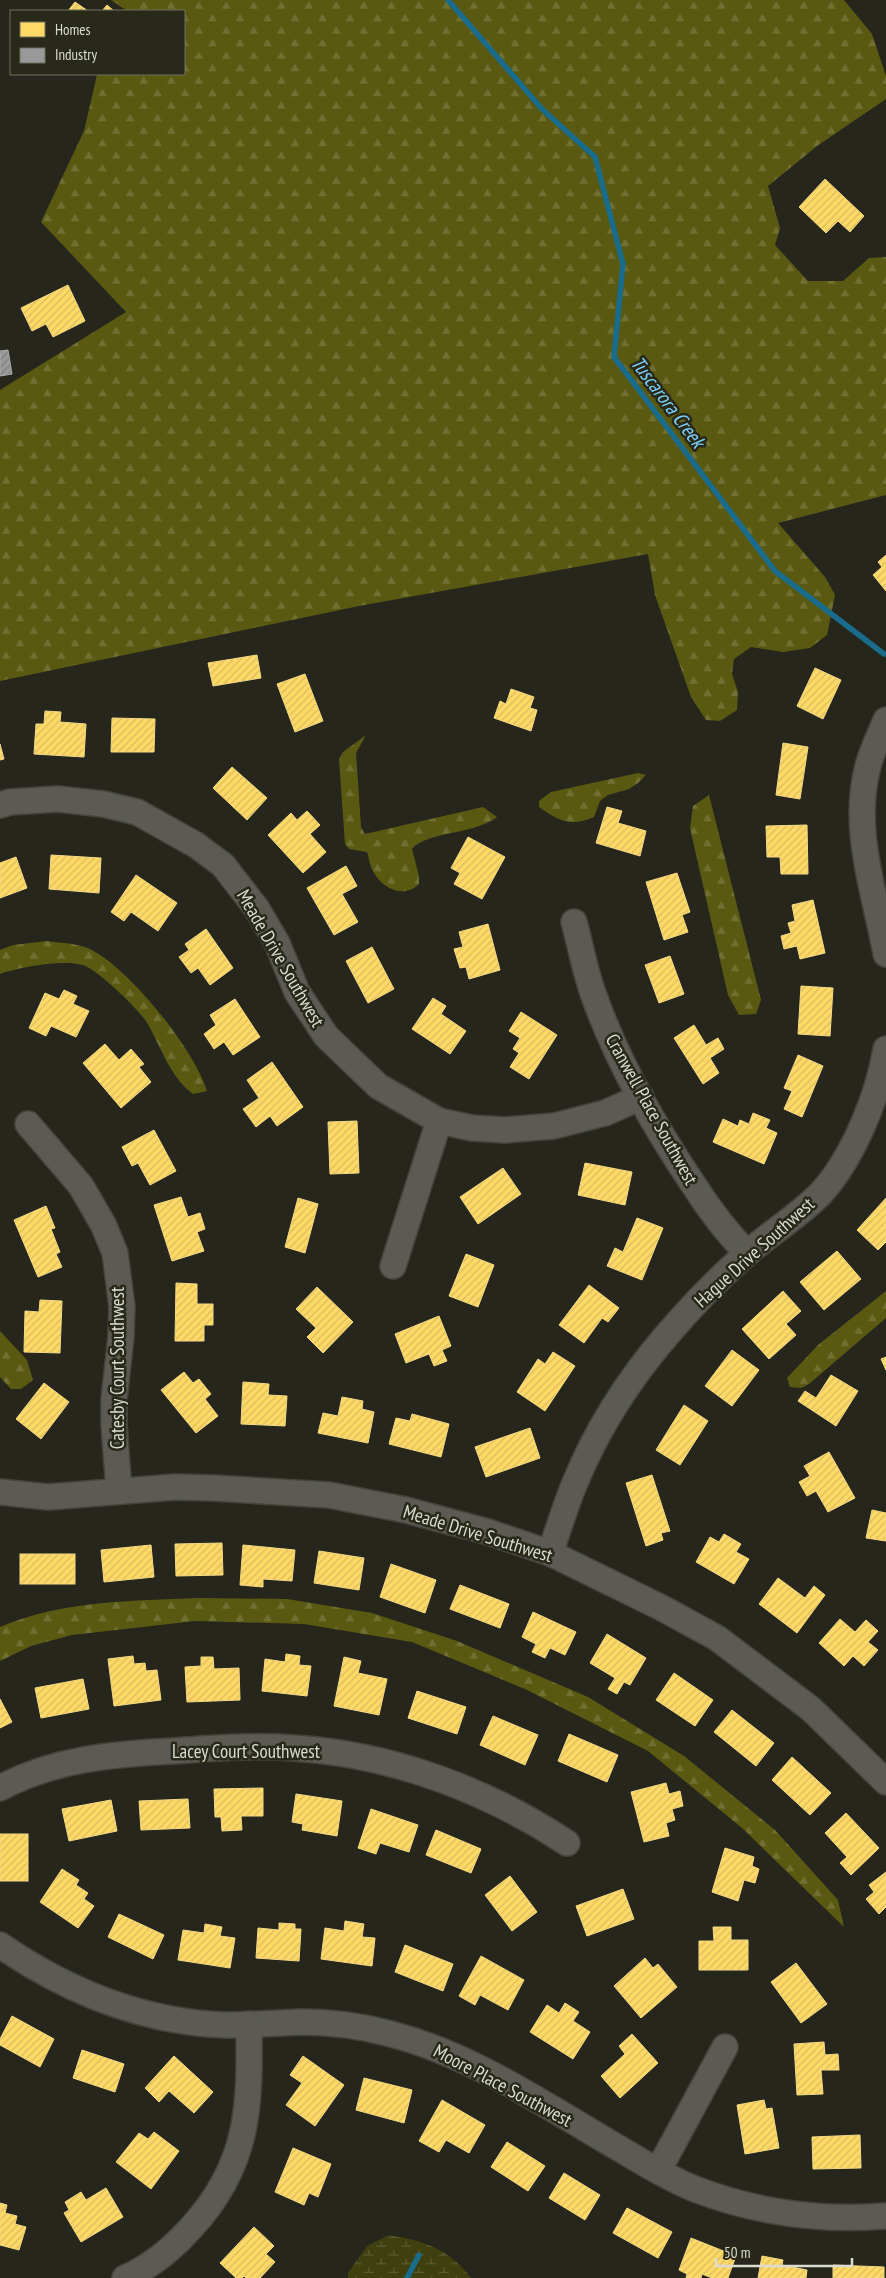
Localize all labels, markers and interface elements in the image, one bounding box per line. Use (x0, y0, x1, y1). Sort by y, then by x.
legend (10, 10, 185, 75)
text: Homes (55, 20, 91, 39)
text: Industry (55, 45, 97, 64)
water label: Tuscarora Creek (625, 351, 712, 455)
street label: Meade Drive Southwest (232, 885, 331, 1032)
street label: Cranwell Place Southwest (601, 1029, 704, 1189)
street label: Hague Drive Southwest (689, 1191, 820, 1312)
street label: Catesby Court Southwest (105, 1286, 129, 1449)
street label: Meade Drive Southwest (400, 1499, 556, 1567)
street label: Lacey Court Southwest (172, 1739, 321, 1763)
street label: Moore Place Southwest (430, 2038, 577, 2132)
scale bar (716, 2236, 852, 2268)
text: 50 m (724, 2243, 750, 2262)

